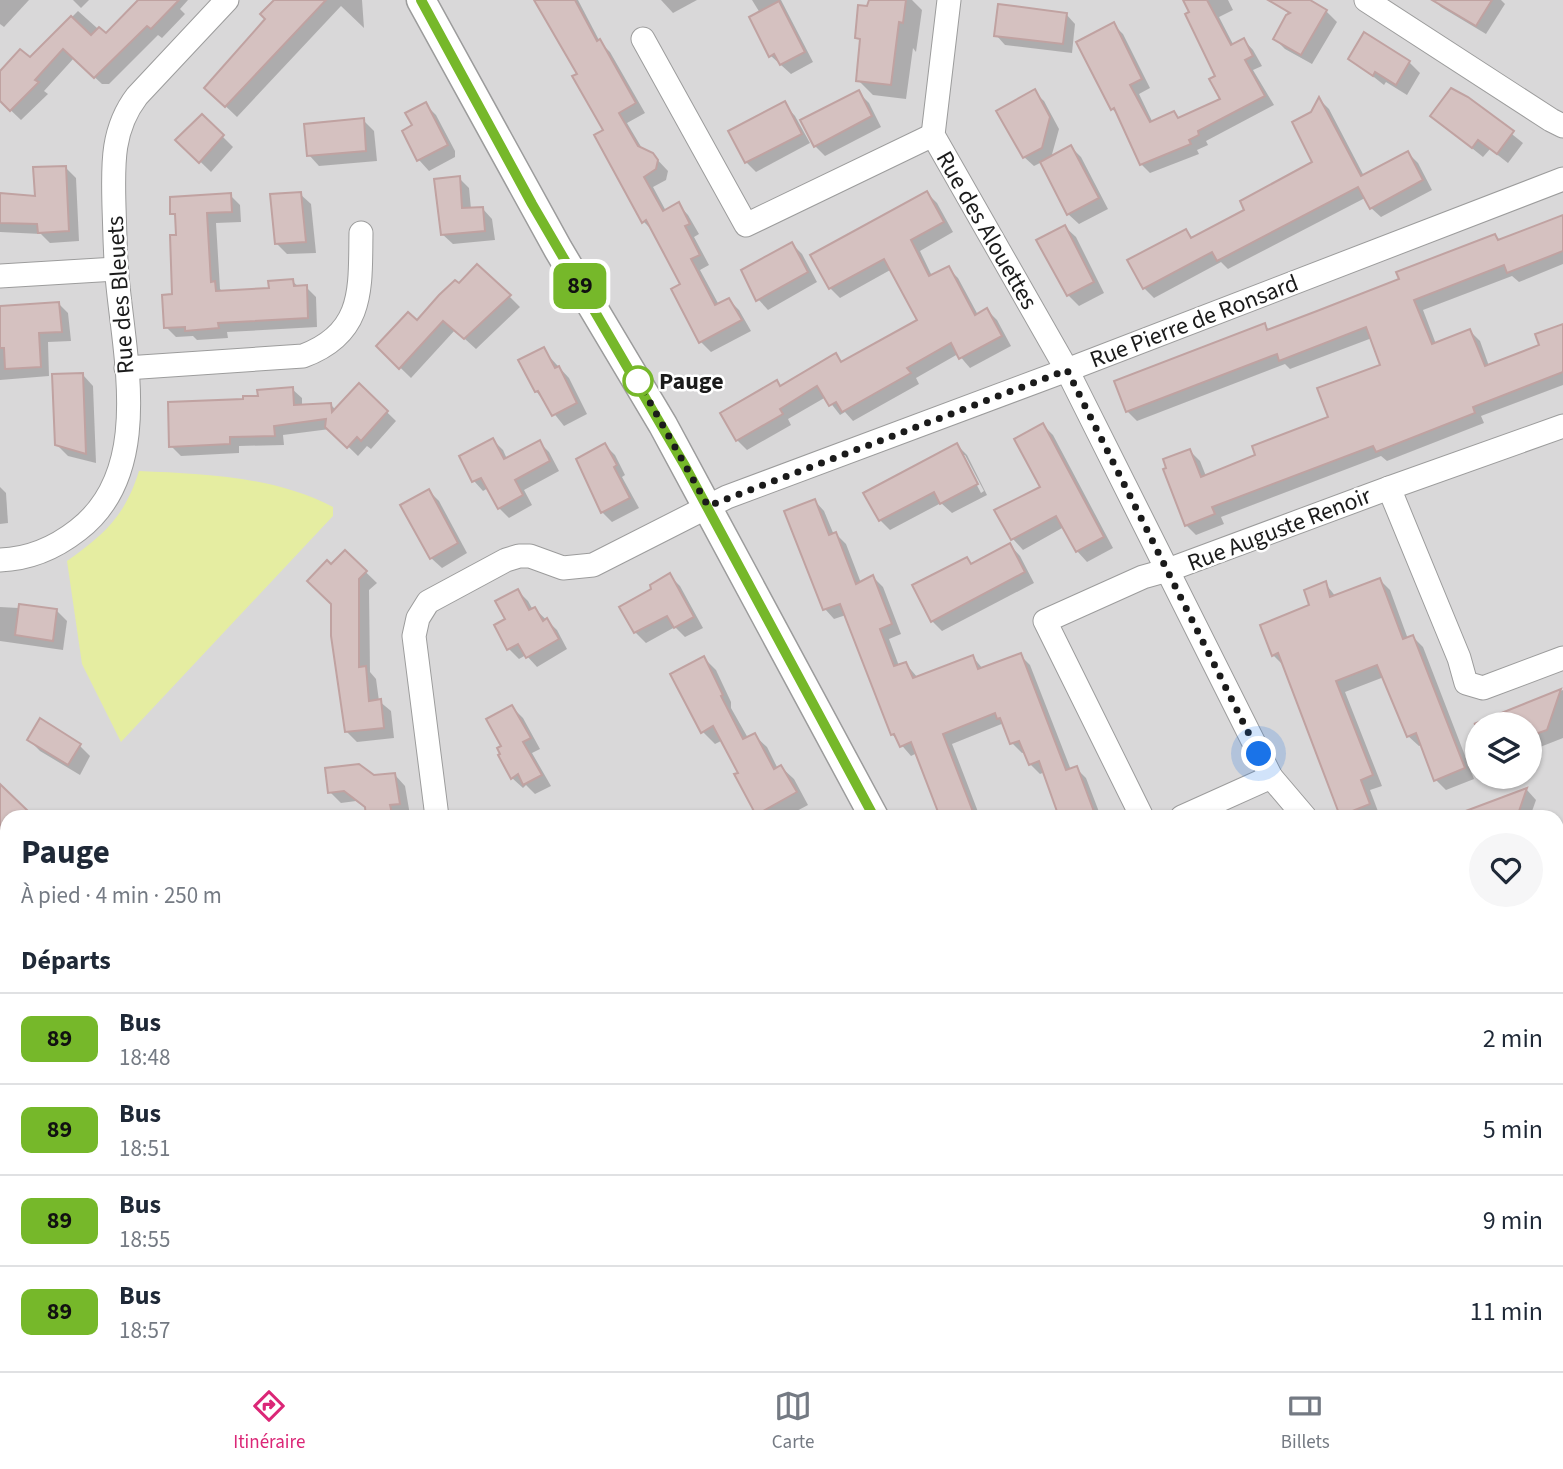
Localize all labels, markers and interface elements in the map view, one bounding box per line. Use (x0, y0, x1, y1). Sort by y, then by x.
street label: Rue des Alouettes (927, 145, 1046, 316)
street label: Rue des Bleuets (98, 215, 143, 375)
line badge: 89 (548, 263, 612, 309)
street label: Rue Pierre de Ronsard (1085, 266, 1304, 377)
text: 89 (567, 268, 593, 303)
place label: Pauge (659, 364, 724, 399)
marker: Pauge (623, 366, 653, 396)
street label: Rue Auguste Renoir (1182, 478, 1377, 581)
map controls (1465, 712, 1542, 789)
button: layers (1465, 712, 1542, 789)
your location (1241, 736, 1276, 771)
text: Pauge (21, 829, 110, 876)
button: heart (1469, 833, 1543, 907)
text: À pied · 4 min · 250 m (21, 879, 222, 912)
text: Départs (21, 942, 111, 979)
text: Bus (119, 1004, 161, 1041)
text: 2 min (1483, 1020, 1543, 1057)
text: 89 (47, 1021, 72, 1056)
text: 18:48 (119, 1041, 170, 1074)
text: Bus (119, 1095, 161, 1132)
text: 5 min (1483, 1111, 1543, 1148)
text: 89 (47, 1112, 72, 1147)
text: 18:51 (119, 1132, 170, 1165)
text: Bus (119, 1186, 161, 1223)
text: 9 min (1483, 1202, 1543, 1239)
text: 89 (47, 1203, 72, 1238)
text: 18:55 (119, 1223, 170, 1256)
text: Bus (119, 1277, 161, 1314)
text: 11 min (1470, 1293, 1543, 1330)
text: 89 (47, 1294, 72, 1329)
text: 18:57 (119, 1314, 170, 1347)
tab: Itinéraire (233, 1387, 305, 1456)
tab: Carte (772, 1387, 814, 1456)
tab: Billets (1281, 1387, 1330, 1456)

